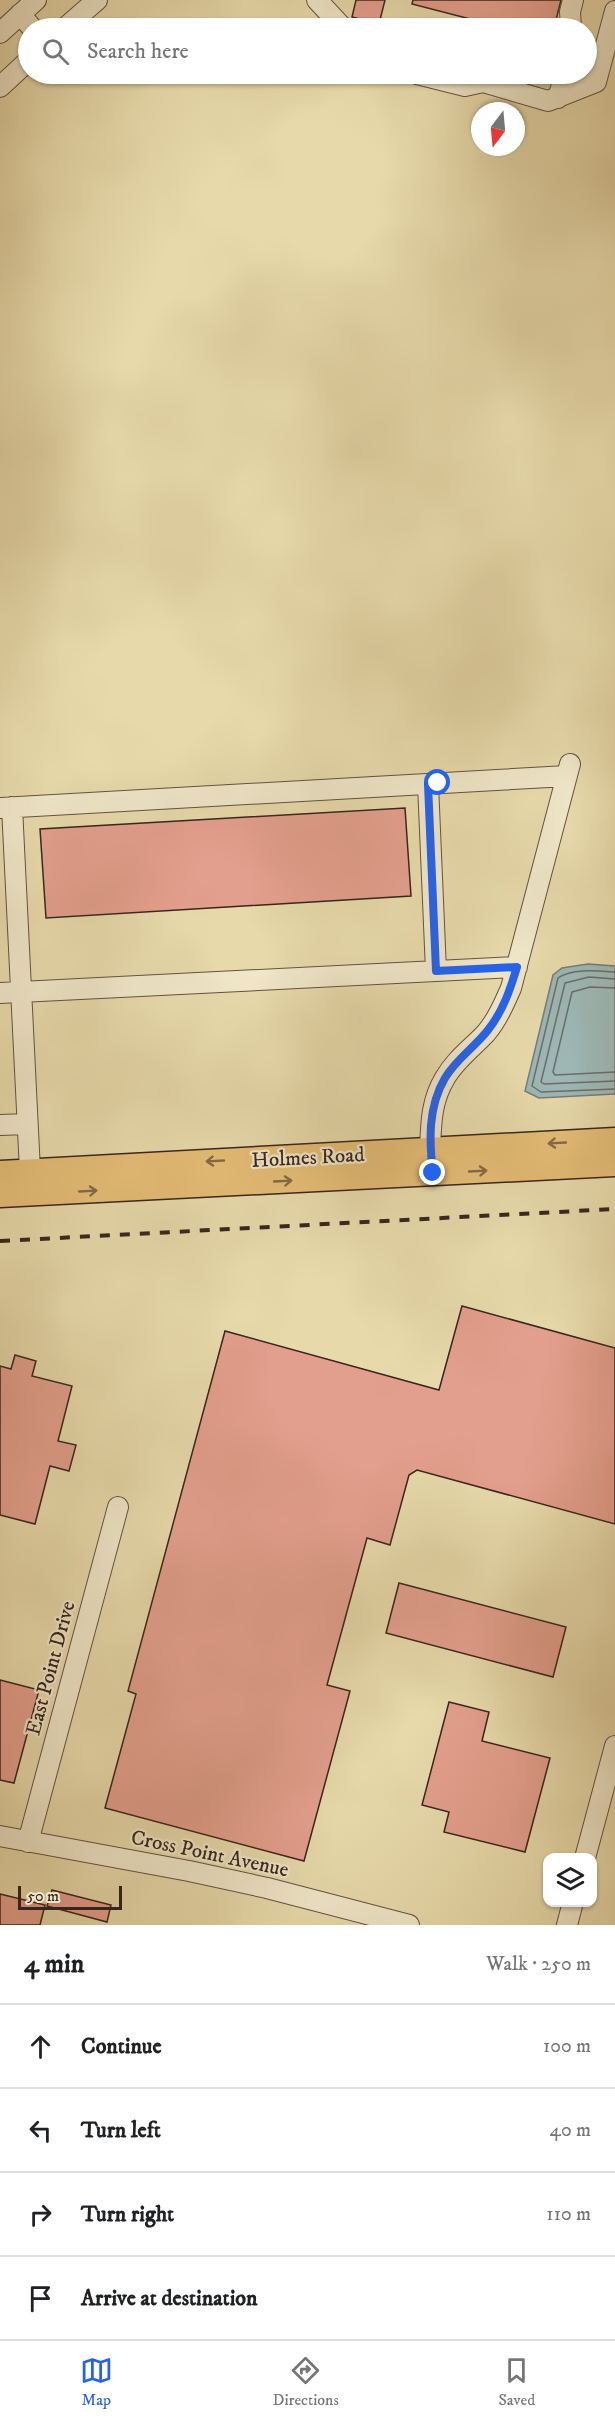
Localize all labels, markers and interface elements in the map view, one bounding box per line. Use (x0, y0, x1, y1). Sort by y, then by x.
search box (18, 18, 597, 84)
icon: search (39, 35, 72, 68)
text: Search here (87, 38, 189, 65)
north arrow (471, 102, 525, 156)
route start (424, 769, 450, 795)
one-way arrow (547, 1138, 567, 1149)
street label: Holmes Road (251, 1142, 366, 1174)
one-way arrow (206, 1156, 226, 1167)
route end (419, 1159, 445, 1185)
one-way arrow (467, 1165, 487, 1176)
one-way arrow (273, 1175, 293, 1186)
one-way arrow (78, 1185, 98, 1196)
street label: East Point Drive (21, 1598, 81, 1738)
street label: Cross Point Avenue (129, 1825, 291, 1883)
map controls (543, 1853, 597, 1907)
button: layers (543, 1853, 597, 1907)
scale bar (18, 1883, 122, 1910)
text: 50 m (27, 1886, 59, 1906)
text: 4 min (24, 1948, 84, 1981)
text: Walk · 250 m (486, 1952, 591, 1977)
icon: ahead (24, 2030, 57, 2063)
text: Continue (81, 2033, 162, 2060)
text: 100 m (543, 2034, 591, 2059)
icon: left (24, 2114, 57, 2147)
text: Turn left (81, 2117, 161, 2144)
text: 40 m (549, 2118, 591, 2143)
icon: right (24, 2198, 57, 2231)
text: Turn right (81, 2201, 174, 2228)
text: 110 m (546, 2202, 591, 2227)
icon: arrive (24, 2282, 57, 2315)
text: Arrive at destination (81, 2285, 258, 2312)
tab: Map (80, 2354, 113, 2410)
tab: Directions (272, 2354, 339, 2410)
tab: Saved (498, 2354, 535, 2410)

